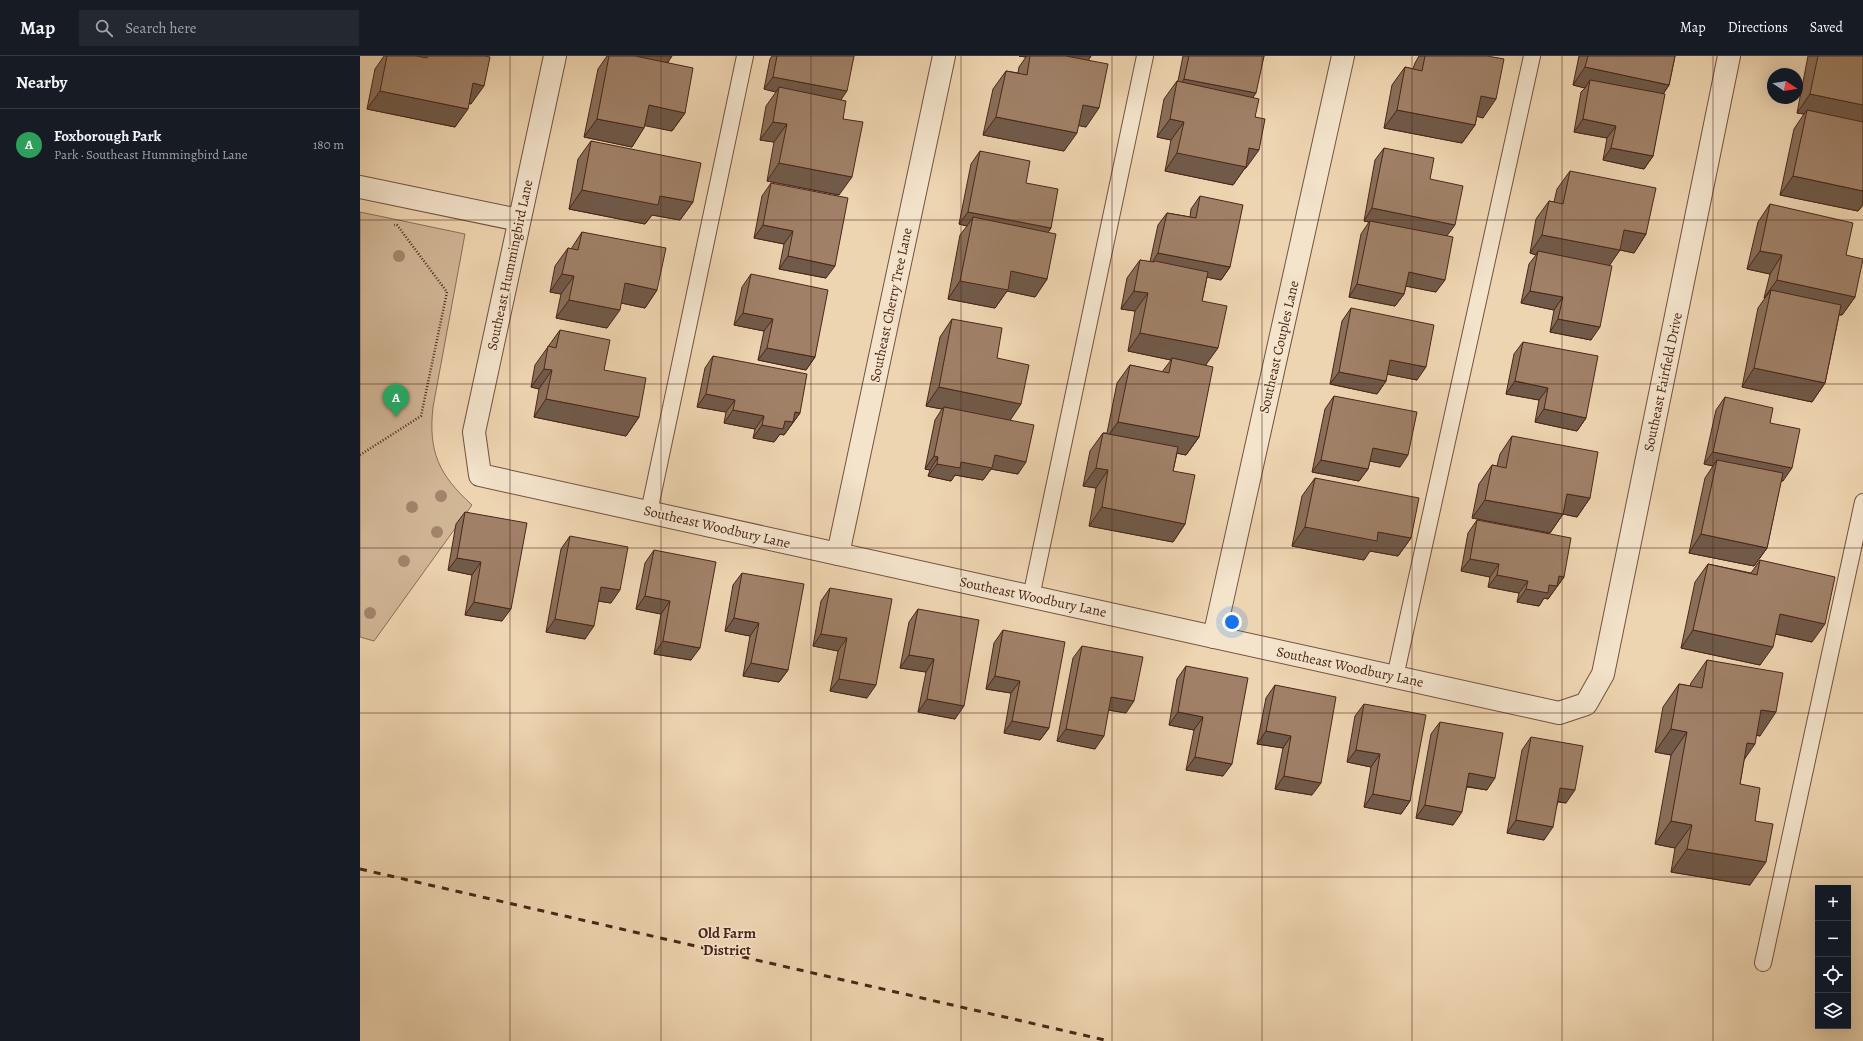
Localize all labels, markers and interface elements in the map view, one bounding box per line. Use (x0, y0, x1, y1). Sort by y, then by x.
search box (79, 10, 359, 46)
text: Map (20, 15, 55, 41)
icon: search (93, 17, 115, 39)
text: Search here (125, 18, 197, 38)
text: Map (1680, 18, 1706, 37)
text: Directions (1728, 18, 1788, 37)
text: Saved (1810, 18, 1843, 37)
north arrow (1767, 68, 1803, 104)
text: Nearby (16, 71, 67, 94)
text: Foxborough Park (54, 126, 161, 146)
text: A (25, 136, 33, 153)
text: 180 m (313, 136, 344, 153)
text: Park · Southeast Hummingbird Lane (54, 146, 248, 163)
street label: Southeast Hummingbird Lane (483, 178, 537, 352)
street label: Southeast Cherry Tree Lane (865, 226, 917, 384)
street label: Southeast Couples Lane (1254, 279, 1304, 415)
street label: Southeast Fairfield Drive (1639, 311, 1687, 453)
pin: A (383, 384, 409, 417)
street label: Southeast Woodbury Lane (642, 501, 792, 553)
street label: Southeast Woodbury Lane (958, 572, 1108, 622)
your location (1222, 612, 1242, 632)
street label: Southeast Woodbury Lane (1275, 642, 1425, 692)
map controls (1815, 885, 1851, 1029)
button: + (1815, 885, 1851, 921)
button: − (1815, 921, 1851, 957)
district label: Old Farm District (698, 923, 756, 960)
button: locate (1815, 957, 1851, 993)
button: layers (1815, 993, 1851, 1029)

